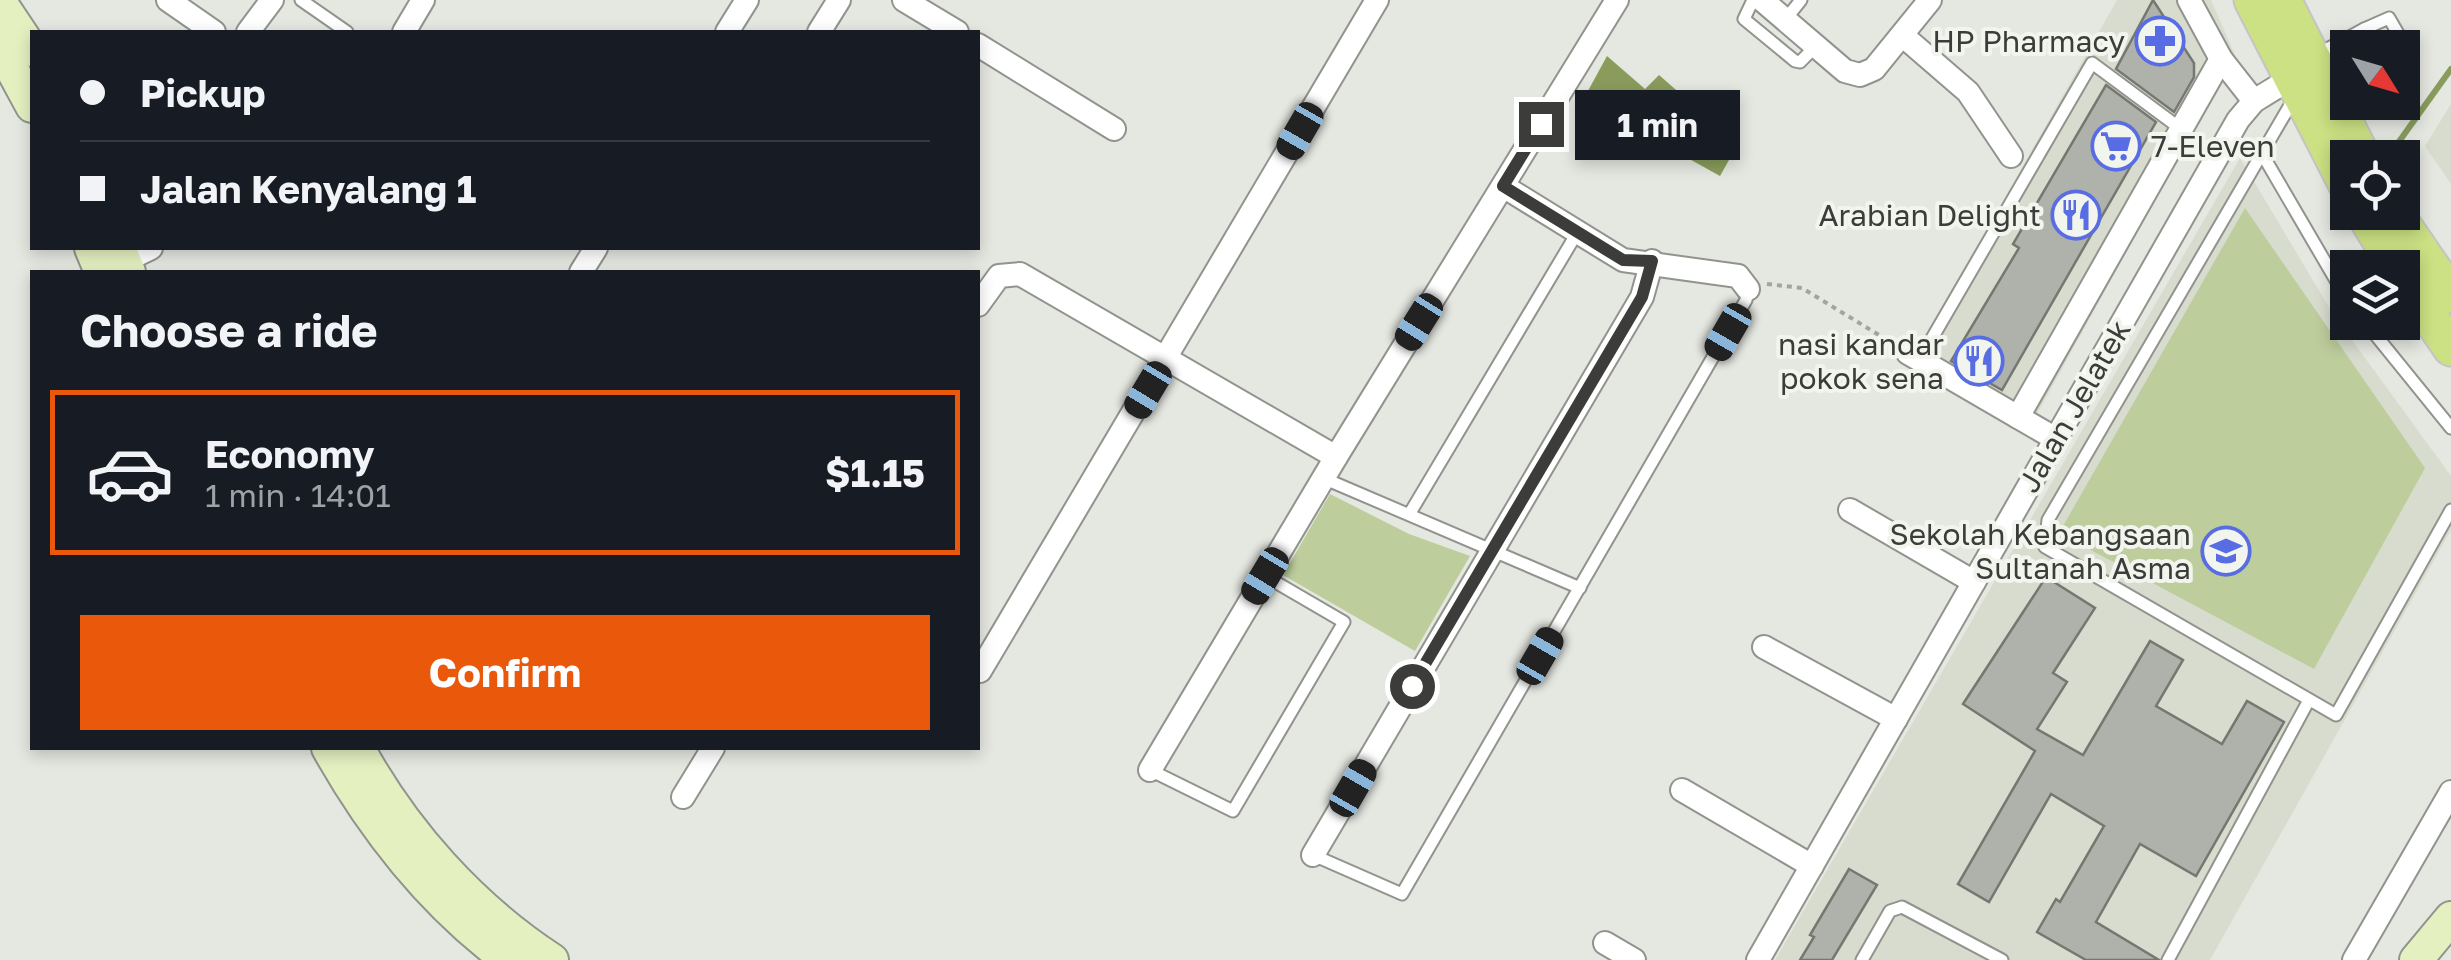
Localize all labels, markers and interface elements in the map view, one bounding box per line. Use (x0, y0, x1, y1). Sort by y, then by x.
pharmacy icon: HP Pharmacy (2134, 15, 2186, 67)
place label: HP Pharmacy (1932, 23, 2125, 59)
north arrow (2330, 30, 2420, 120)
map controls (2330, 30, 2420, 340)
text: Pickup (140, 70, 266, 115)
callout: 1 min (1576, 89, 1741, 159)
car (1272, 98, 1328, 164)
route end (1519, 102, 1564, 147)
text: 1 min (1617, 106, 1698, 144)
supermarket icon: 7-Eleven (2090, 120, 2142, 172)
place label: 7-Eleven (2151, 128, 2275, 164)
button: locate (2330, 140, 2420, 230)
text: Jalan Kenyalang 1 (140, 166, 476, 211)
restaurant icon: Arabian Delight (2050, 189, 2102, 241)
place label: Arabian Delight (1819, 197, 2041, 233)
button: layers (2330, 250, 2420, 340)
car (1390, 289, 1448, 355)
car (1700, 299, 1756, 365)
text: Choose a ride (80, 303, 378, 357)
street label: Jalan Jelatek (2010, 313, 2138, 498)
place label: nasi kandar pokok sena (1778, 326, 1944, 396)
restaurant icon: nasi kandar pokok sena (1953, 335, 2005, 387)
car (1120, 357, 1176, 423)
icon: car (85, 428, 175, 518)
text: Economy (205, 431, 374, 476)
text: $1.15 (825, 450, 925, 495)
text: 1 min · 14:01 (205, 476, 391, 514)
place label: Sekolah Kebangsaan Sultanah Asma (1890, 516, 2191, 586)
school or university icon: Sekolah Kebangsaan Sultanah Asma (2200, 525, 2252, 577)
car (1237, 543, 1293, 609)
button: Confirm (80, 615, 930, 730)
car (1512, 623, 1568, 689)
route start (1390, 664, 1435, 709)
car (1325, 755, 1381, 821)

